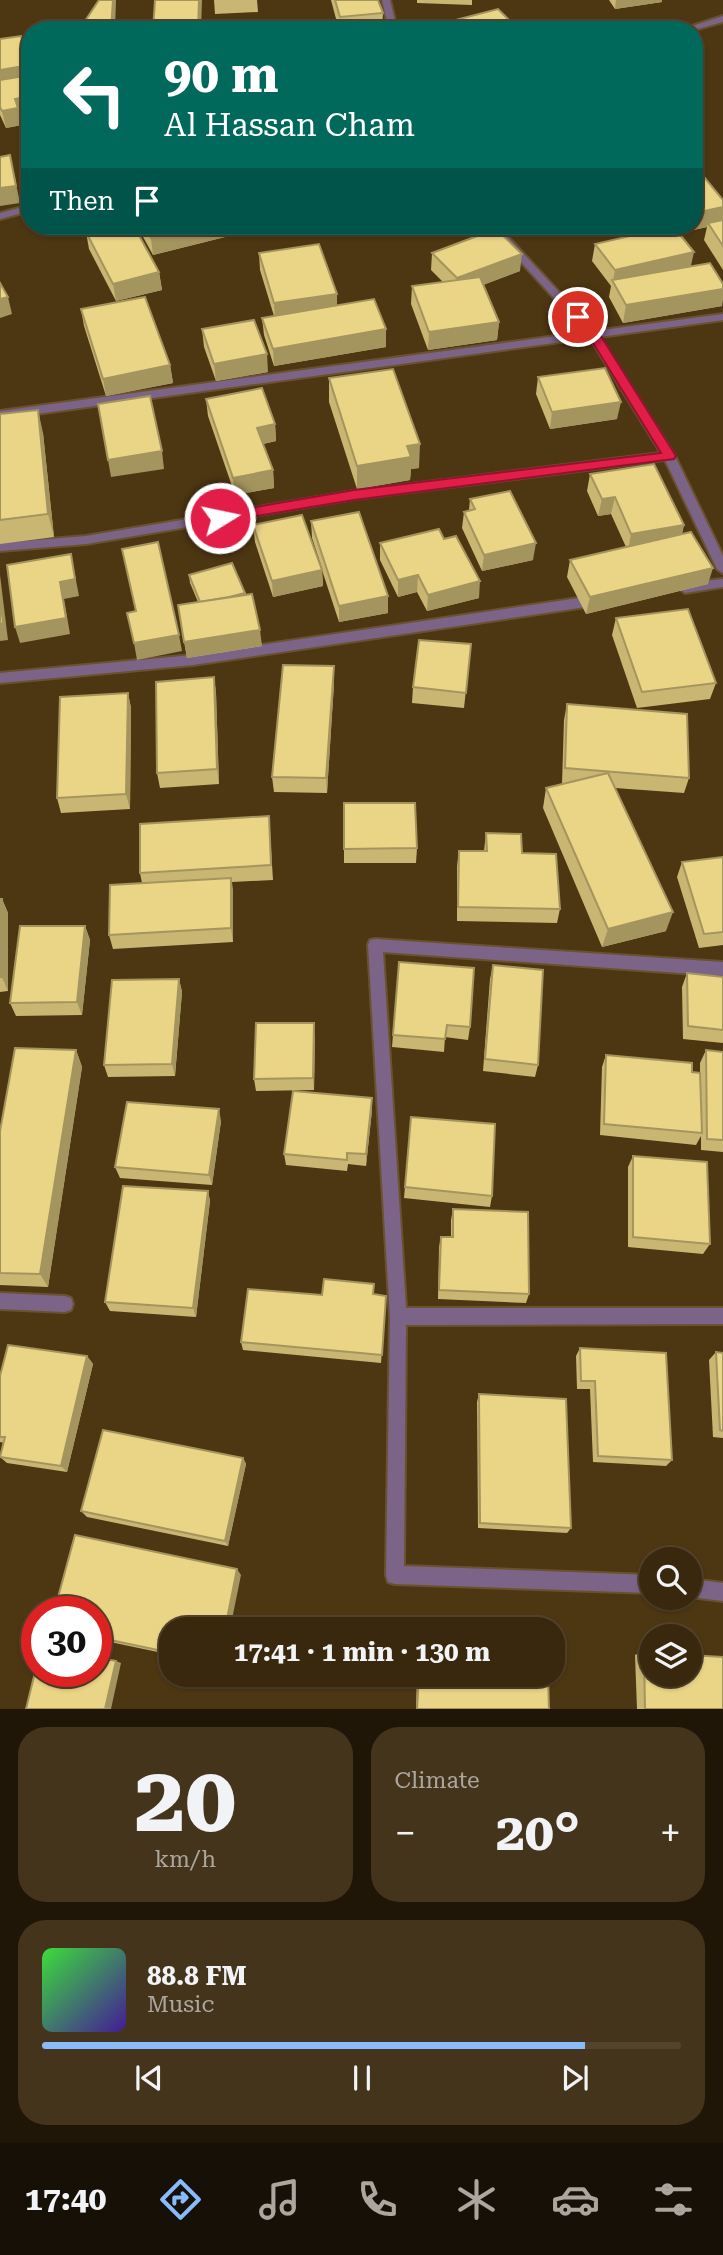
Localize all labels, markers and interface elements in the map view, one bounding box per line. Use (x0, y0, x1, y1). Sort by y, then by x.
text: 90 m (164, 47, 279, 104)
icon: left (49, 49, 140, 140)
text: Al Hassan Cham (164, 106, 415, 144)
icon: arrive (128, 182, 166, 220)
text: Then (49, 186, 114, 216)
pin (548, 287, 608, 347)
icon: arrive (559, 298, 597, 336)
position arrow (183, 481, 257, 555)
map controls (639, 1547, 702, 1687)
button: search (639, 1547, 702, 1610)
speed limit sign: 30 (21, 1596, 112, 1687)
button: layers (639, 1624, 702, 1687)
text: 17:41 · 1 min · 130 m (234, 1637, 490, 1667)
text: 20 (134, 1747, 236, 1853)
text: Climate (395, 1767, 480, 1794)
text: 20° (496, 1802, 580, 1863)
text: − (395, 1811, 416, 1855)
text: + (660, 1811, 681, 1855)
text: km/h (154, 1846, 216, 1873)
text: 88.8 FM (147, 1961, 247, 1991)
text: Music (147, 1991, 214, 2018)
icon: previous (130, 2059, 168, 2097)
icon: pause (343, 2059, 381, 2097)
icon: next (556, 2059, 594, 2097)
icon: directions (156, 2175, 205, 2224)
icon: music (255, 2175, 304, 2224)
icon: phone (353, 2175, 402, 2224)
icon: climate (452, 2175, 501, 2224)
icon: car (551, 2175, 600, 2224)
icon: filters (649, 2175, 698, 2224)
text: 17:40 (25, 2180, 107, 2218)

